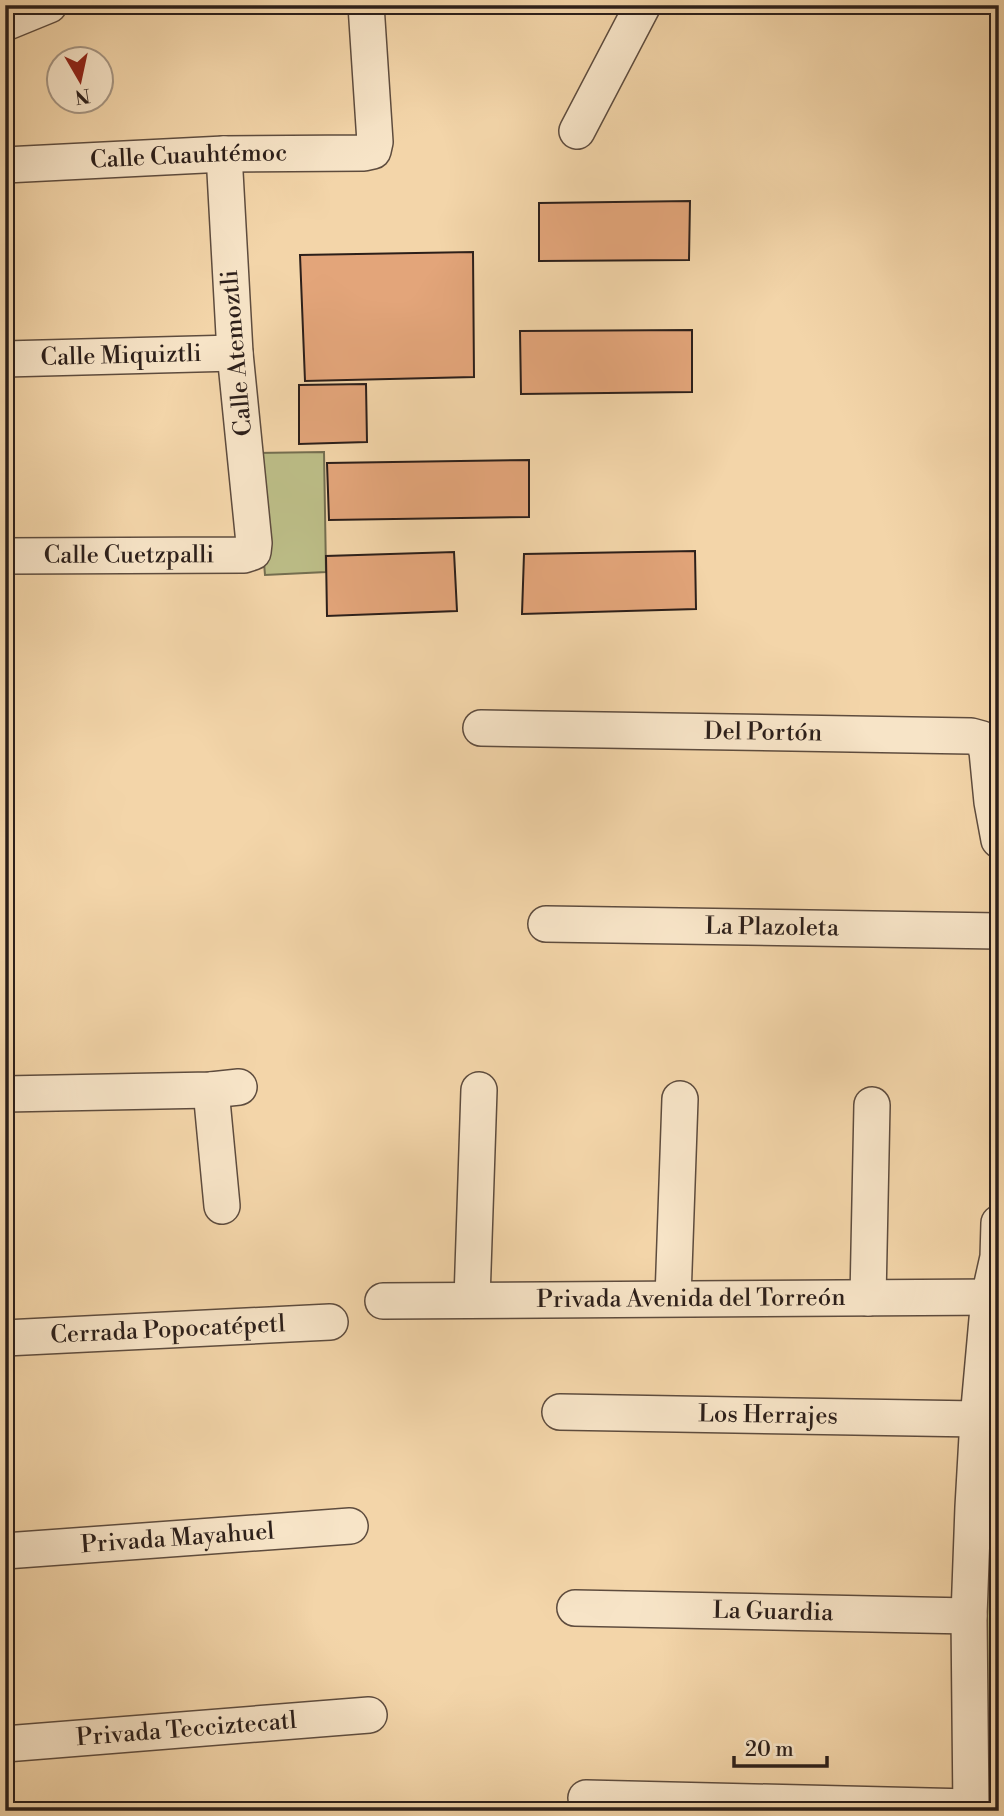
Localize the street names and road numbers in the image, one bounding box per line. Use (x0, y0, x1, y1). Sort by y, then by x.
street label: Calle Cuauhtémoc (89, 139, 288, 176)
street label: Calle Atemoztli (215, 269, 259, 437)
street label: Calle Miquiztli (40, 339, 202, 373)
street label: Calle Cuetzpalli (44, 540, 214, 571)
street label: Del Portón (704, 717, 822, 749)
street label: La Plazoleta (705, 911, 840, 944)
street label: Privada Avenida del Torreón (536, 1283, 846, 1315)
street label: Cerrada Popocatépetl (50, 1309, 286, 1351)
street label: Los Herrajes (698, 1399, 838, 1432)
street label: Privada Mayahuel (80, 1517, 275, 1560)
street label: La Guardia (712, 1596, 834, 1628)
street label: Privada Tecciztecatl (75, 1706, 298, 1753)

